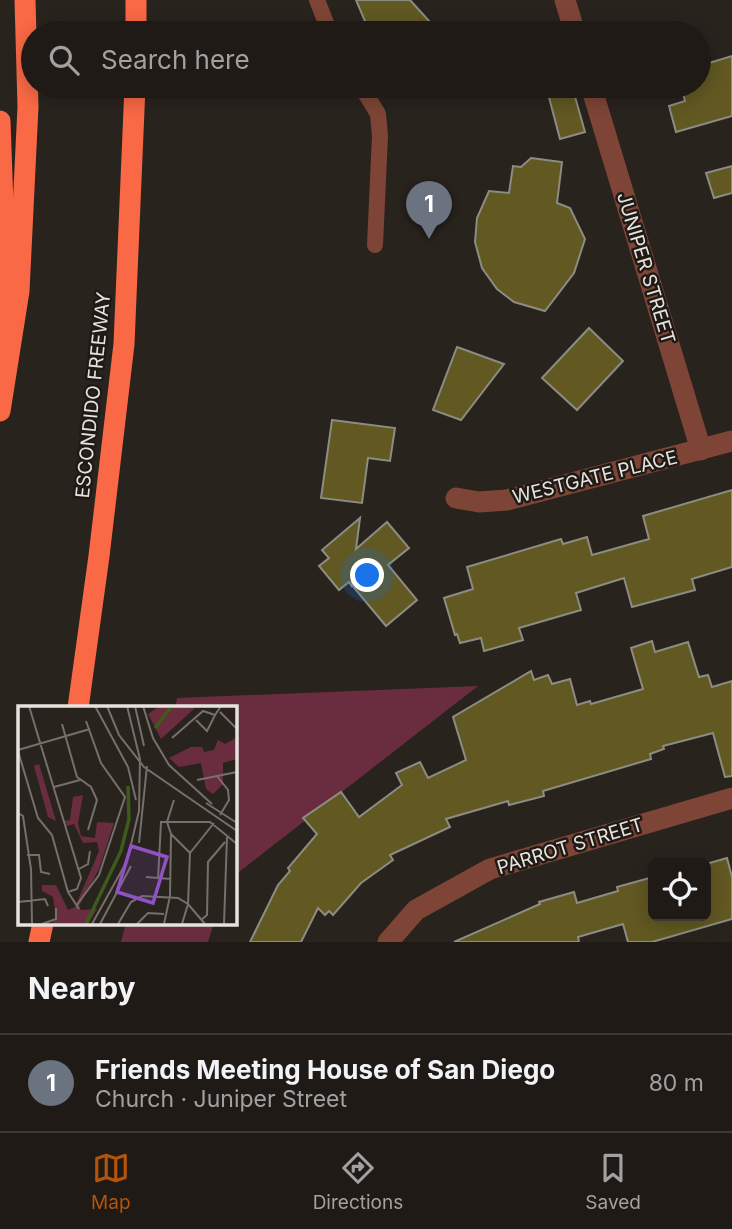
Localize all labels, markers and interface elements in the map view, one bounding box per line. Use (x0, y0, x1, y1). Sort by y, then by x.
search box (21, 21, 711, 98)
icon: search (45, 41, 83, 79)
text: Search here (101, 44, 250, 75)
pin: 1 (406, 181, 452, 239)
street label: JUNIPER STREET (612, 189, 680, 347)
street label: ESCONDIDO FREEWAY (71, 291, 115, 499)
street label: WESTGATE PLACE (510, 445, 680, 509)
your location (350, 558, 384, 592)
inset map (18, 706, 236, 925)
street label: PARROT STREET (494, 813, 646, 879)
map controls (648, 858, 711, 921)
button: locate (648, 858, 711, 921)
text: Nearby (28, 970, 136, 1006)
text: Friends Meeting House of San Diego (95, 1054, 555, 1085)
text: 1 (46, 1069, 56, 1097)
text: 80 m (649, 1069, 704, 1097)
text: Church · Juniper Street (95, 1085, 347, 1113)
tab: Map (91, 1149, 131, 1214)
tab: Directions (313, 1149, 403, 1214)
tab: Saved (585, 1149, 641, 1214)

